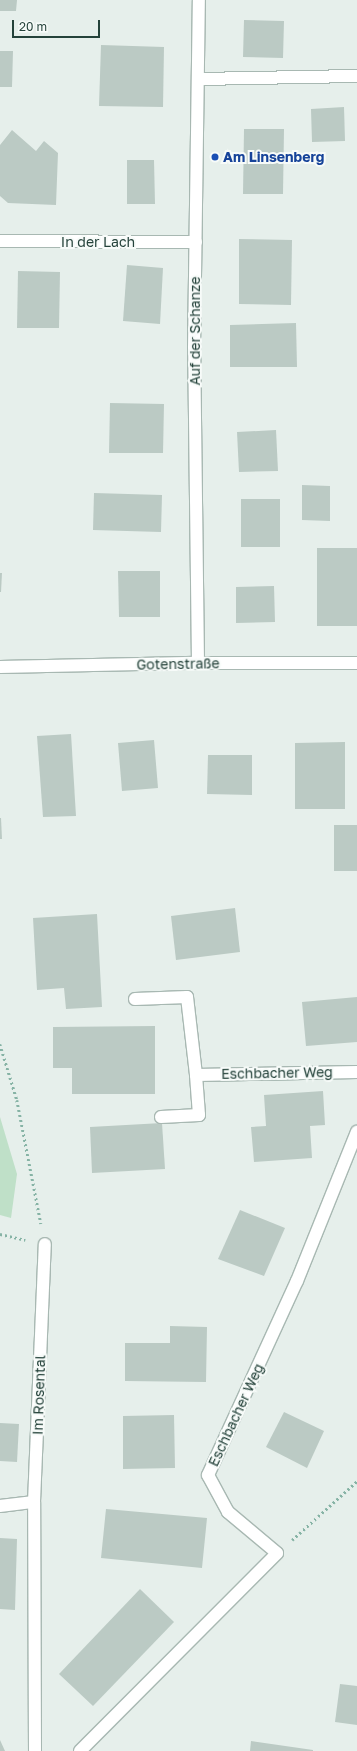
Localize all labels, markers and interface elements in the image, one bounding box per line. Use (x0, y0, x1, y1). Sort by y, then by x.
scale bar (14, 12, 102, 38)
text: 20 m (19, 19, 47, 34)
place label: Am Linsenberg (223, 149, 324, 165)
marker: Am Linsenberg (210, 152, 220, 162)
street label: In der Lach (61, 234, 135, 250)
street label: Auf der Schanze (187, 277, 203, 385)
street label: Gotenstraße (136, 655, 220, 673)
street label: Eschbacher Weg (221, 1064, 333, 1082)
street label: Im Rosental (29, 1355, 49, 1435)
street label: Eschbacher Weg (205, 1361, 267, 1469)

